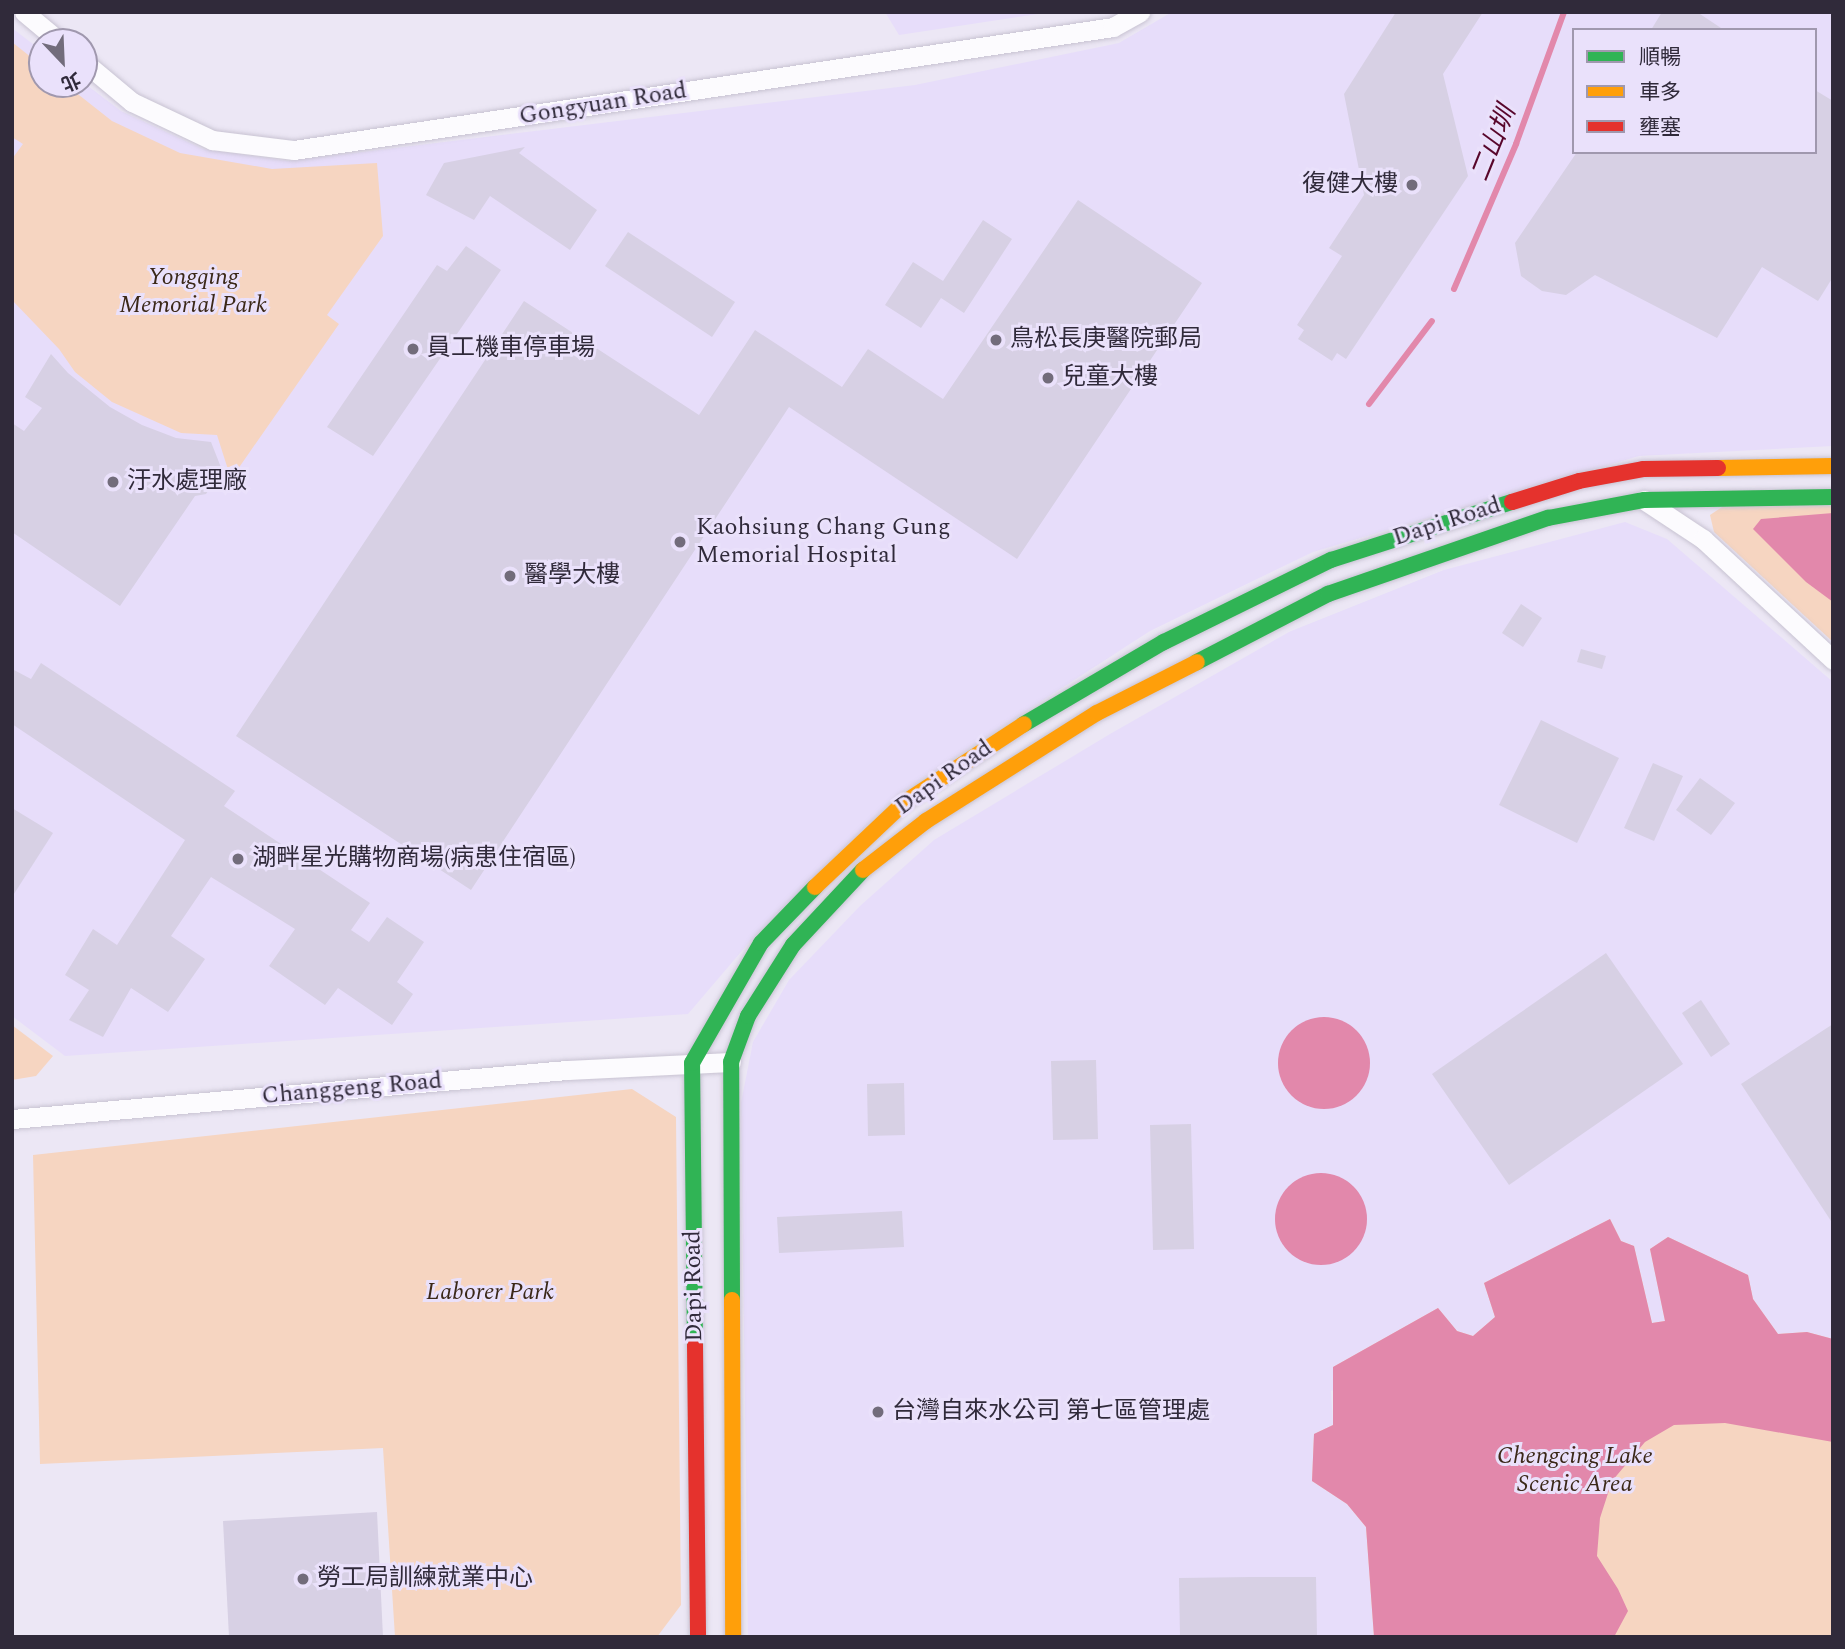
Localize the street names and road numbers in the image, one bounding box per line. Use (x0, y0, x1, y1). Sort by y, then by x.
street label: Gongyuan Road (517, 77, 689, 131)
street label: Dapi Road (1390, 491, 1504, 553)
street label: Dapi Road (890, 734, 998, 822)
street label: Changgeng Road (261, 1067, 443, 1111)
street label: Dapi Road (679, 1230, 709, 1342)

